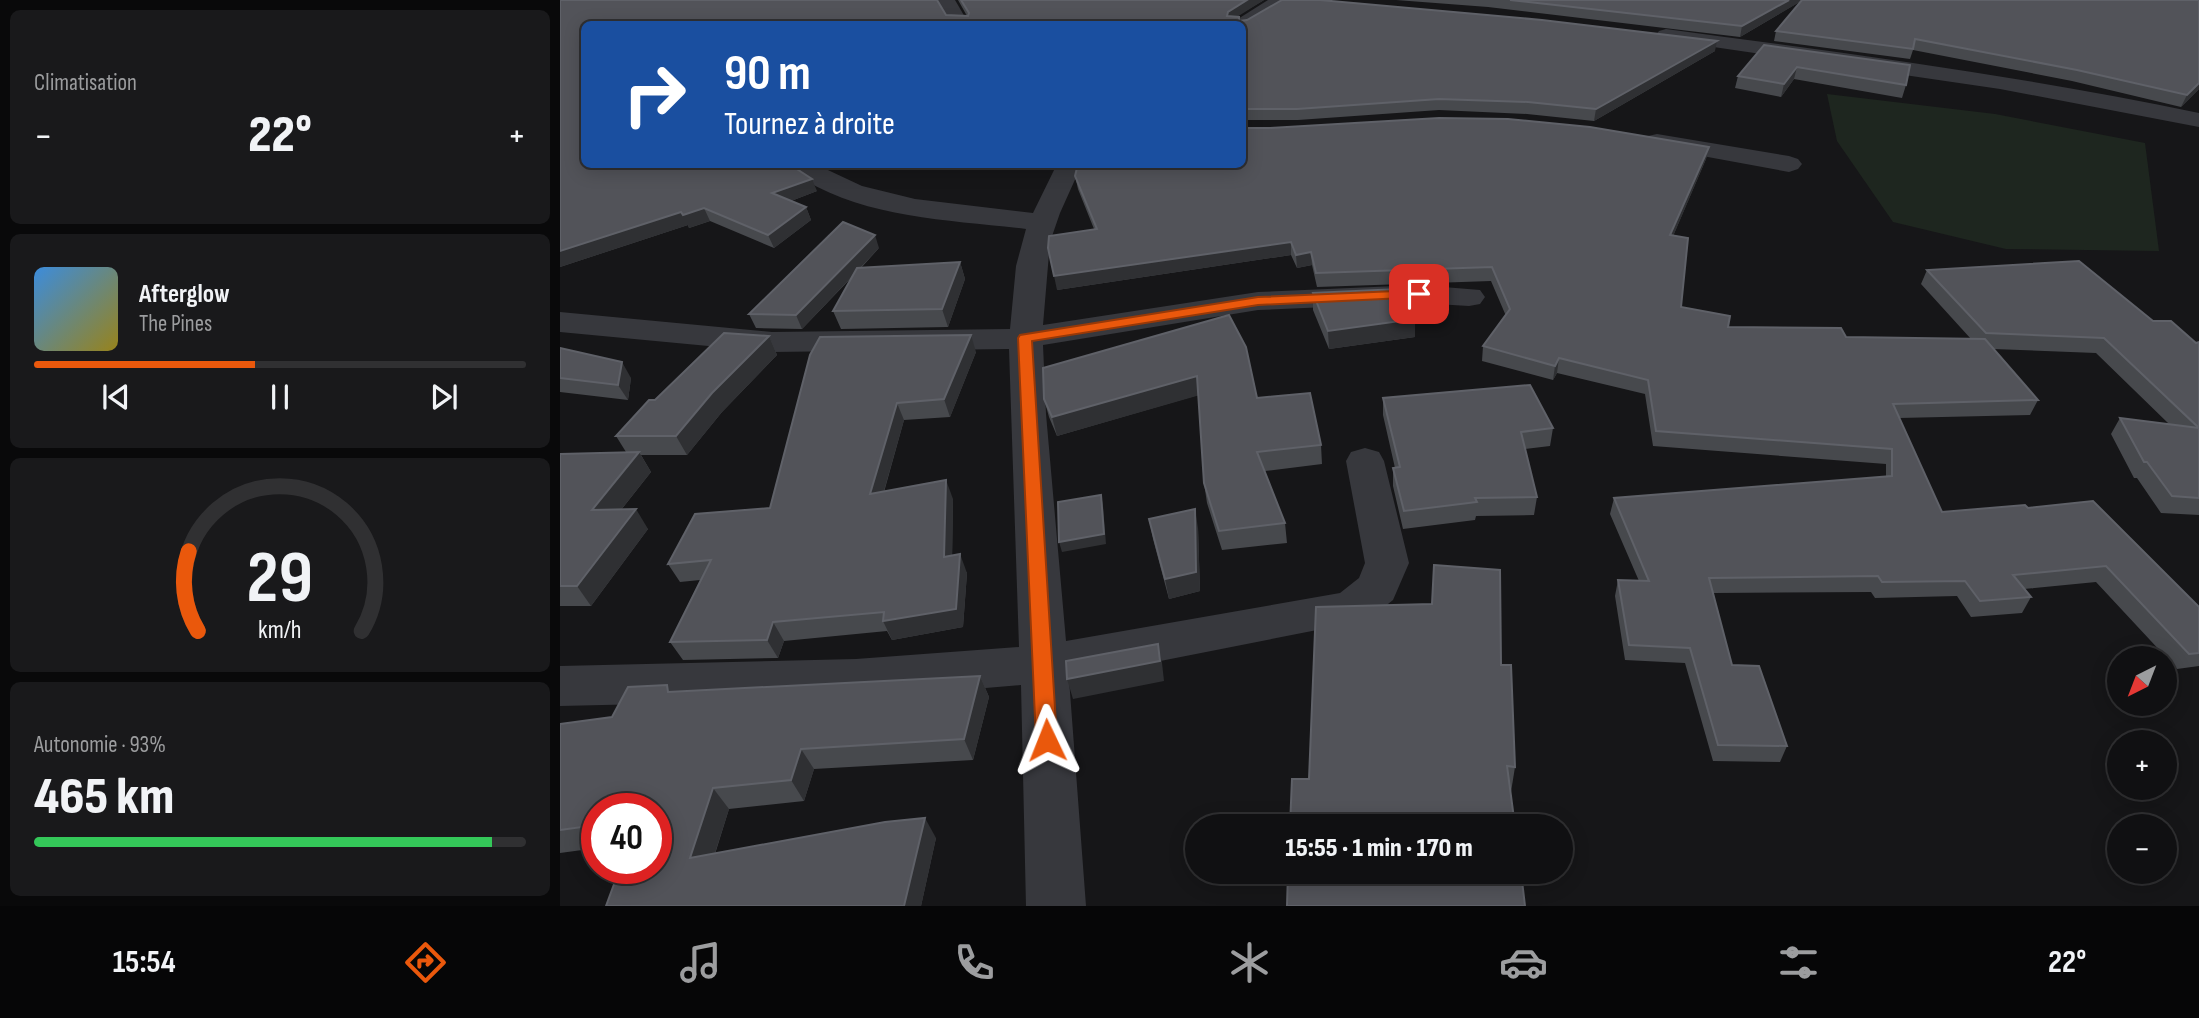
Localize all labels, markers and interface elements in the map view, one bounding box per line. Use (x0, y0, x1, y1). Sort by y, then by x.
text: 90 m (724, 45, 811, 104)
icon: right (609, 49, 700, 140)
text: Climatisation (34, 69, 137, 97)
text: 22° (248, 104, 312, 167)
text: Tournez à droite (724, 105, 895, 144)
text: − (34, 114, 53, 159)
text: + (507, 114, 526, 159)
pin (1389, 264, 1449, 324)
icon: arrive (1400, 275, 1438, 313)
text: Afterglow (139, 279, 230, 310)
text: The Pines (139, 310, 212, 338)
icon: previous (97, 378, 135, 416)
icon: pause (261, 378, 299, 416)
icon: next (425, 378, 463, 416)
text: 29 (247, 535, 313, 623)
text: km/h (258, 615, 302, 646)
north arrow (2107, 646, 2177, 716)
map controls (2107, 646, 2177, 884)
position arrow (1010, 703, 1084, 777)
button: + (2107, 730, 2177, 800)
text: Autonomie · 93% (34, 731, 166, 759)
text: 465 km (34, 766, 174, 829)
speed limit sign: 40 (581, 793, 672, 884)
button: − (2107, 814, 2177, 884)
text: 15:55 · 1 min · 170 m (1285, 833, 1473, 864)
icon: directions (401, 938, 450, 987)
icon: music (676, 938, 725, 987)
icon: phone (950, 938, 999, 987)
icon: climate (1225, 938, 1274, 987)
icon: car (1499, 938, 1548, 987)
icon: filters (1774, 938, 1823, 987)
text: 15:54 (113, 943, 176, 982)
text: 22° (2048, 943, 2086, 982)

